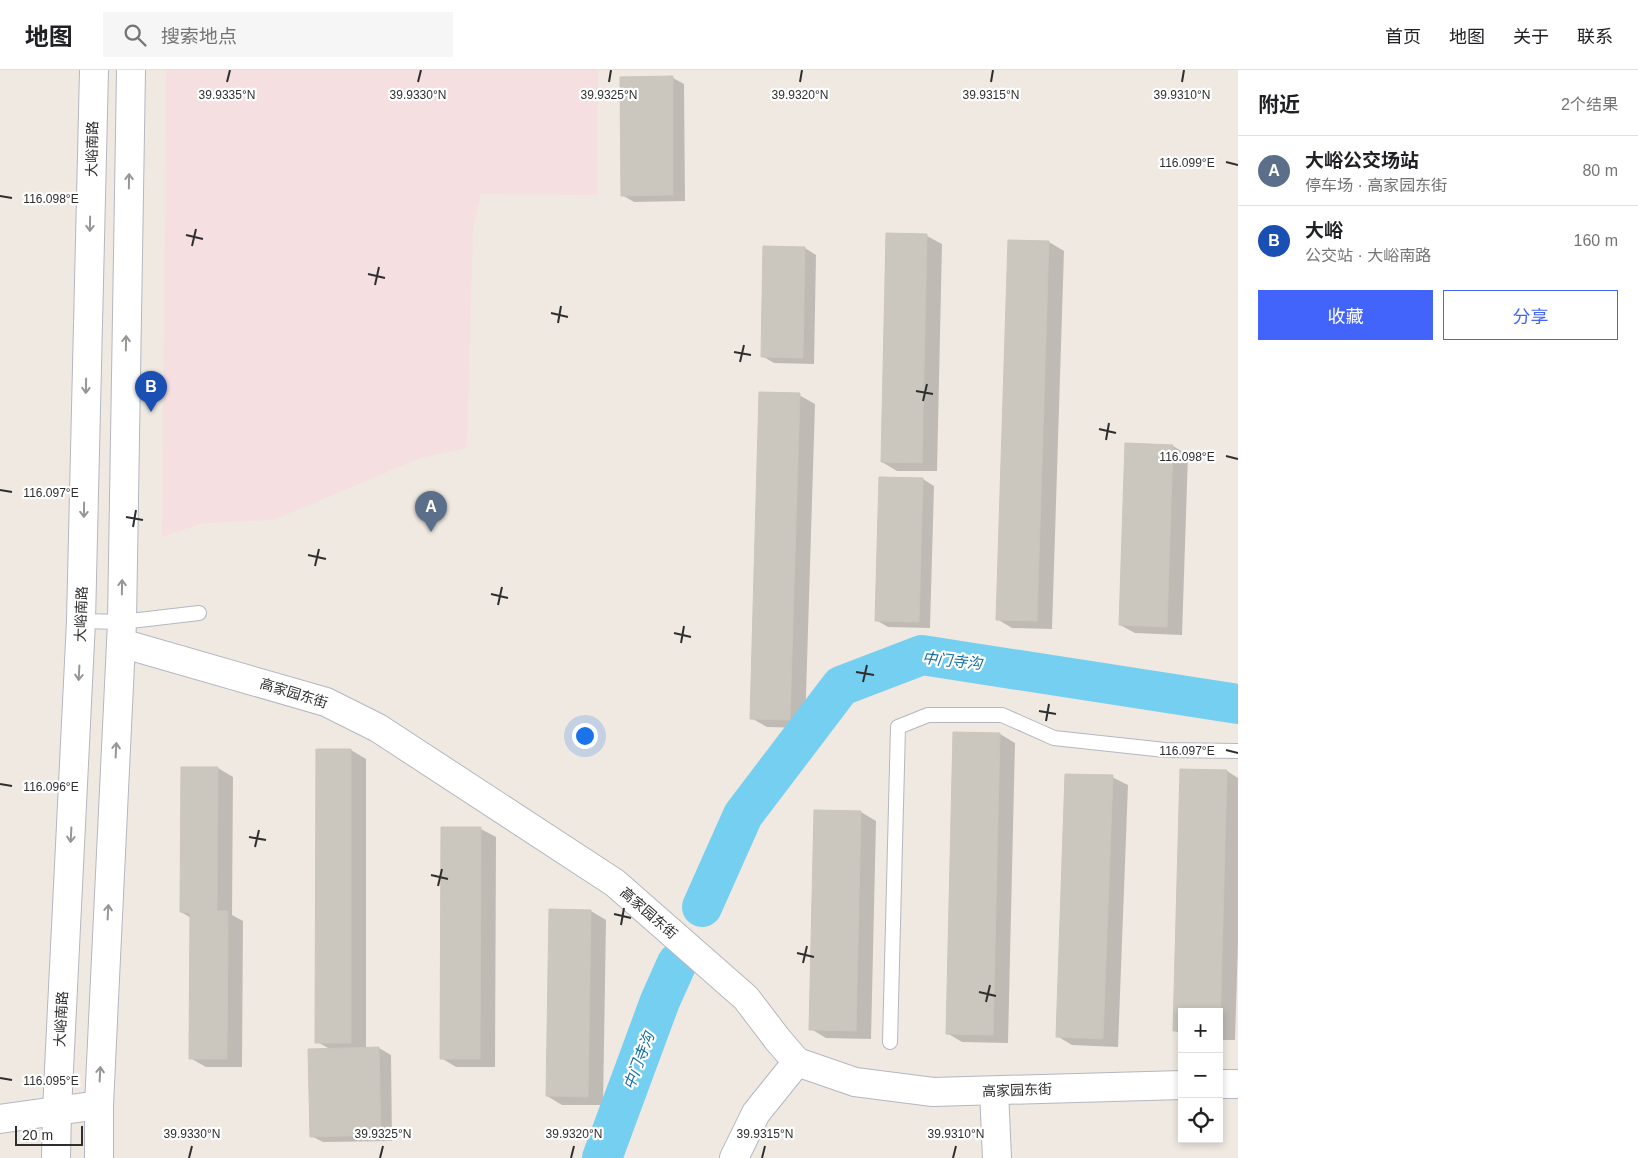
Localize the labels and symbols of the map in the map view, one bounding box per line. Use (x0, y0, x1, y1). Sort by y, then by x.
text: 39.9335°N (199, 88, 255, 102)
text: 39.9330°N (390, 88, 446, 102)
text: 39.9325°N (581, 88, 637, 102)
text: 39.9320°N (772, 88, 828, 102)
text: 39.9315°N (963, 88, 1019, 102)
text: 39.9310°N (1154, 88, 1210, 102)
street label: 大峪南路 (84, 121, 100, 177)
text: 116.099°E (1159, 156, 1215, 170)
one-way arrow (124, 173, 133, 189)
text: 116.098°E (23, 192, 79, 206)
one-way arrow (85, 215, 95, 231)
one-way arrow (121, 336, 130, 352)
pin: B (135, 371, 167, 412)
one-way arrow (82, 378, 91, 394)
text: 116.098°E (1159, 450, 1215, 464)
text: 116.097°E (23, 486, 79, 500)
pin: A (415, 491, 447, 532)
one-way arrow (79, 502, 89, 518)
one-way arrow (117, 580, 127, 596)
street label: 大峪南路 (72, 586, 90, 642)
water label: 中门寺沟 (921, 649, 985, 672)
one-way arrow (74, 664, 83, 680)
street label: 高家园东街 (258, 675, 330, 711)
your location (572, 723, 598, 749)
one-way arrow (111, 742, 120, 758)
text: 116.097°E (1159, 744, 1215, 758)
text: 116.096°E (23, 780, 79, 794)
one-way arrow (66, 827, 75, 843)
street label: 高家园东街 (617, 884, 681, 942)
one-way arrow (104, 904, 113, 920)
street label: 大峪南路 (52, 991, 70, 1047)
water label: 中门寺沟 (620, 1028, 658, 1092)
one-way arrow (96, 1067, 105, 1083)
text: 116.095°E (23, 1074, 79, 1088)
street label: 高家园东街 (982, 1081, 1052, 1099)
scale bar (15, 1123, 82, 1146)
text: 39.9330°N (164, 1127, 220, 1141)
text: 39.9325°N (355, 1127, 411, 1141)
text: 39.9320°N (546, 1127, 602, 1141)
text: 39.9315°N (737, 1127, 793, 1141)
text: 39.9310°N (928, 1127, 984, 1141)

